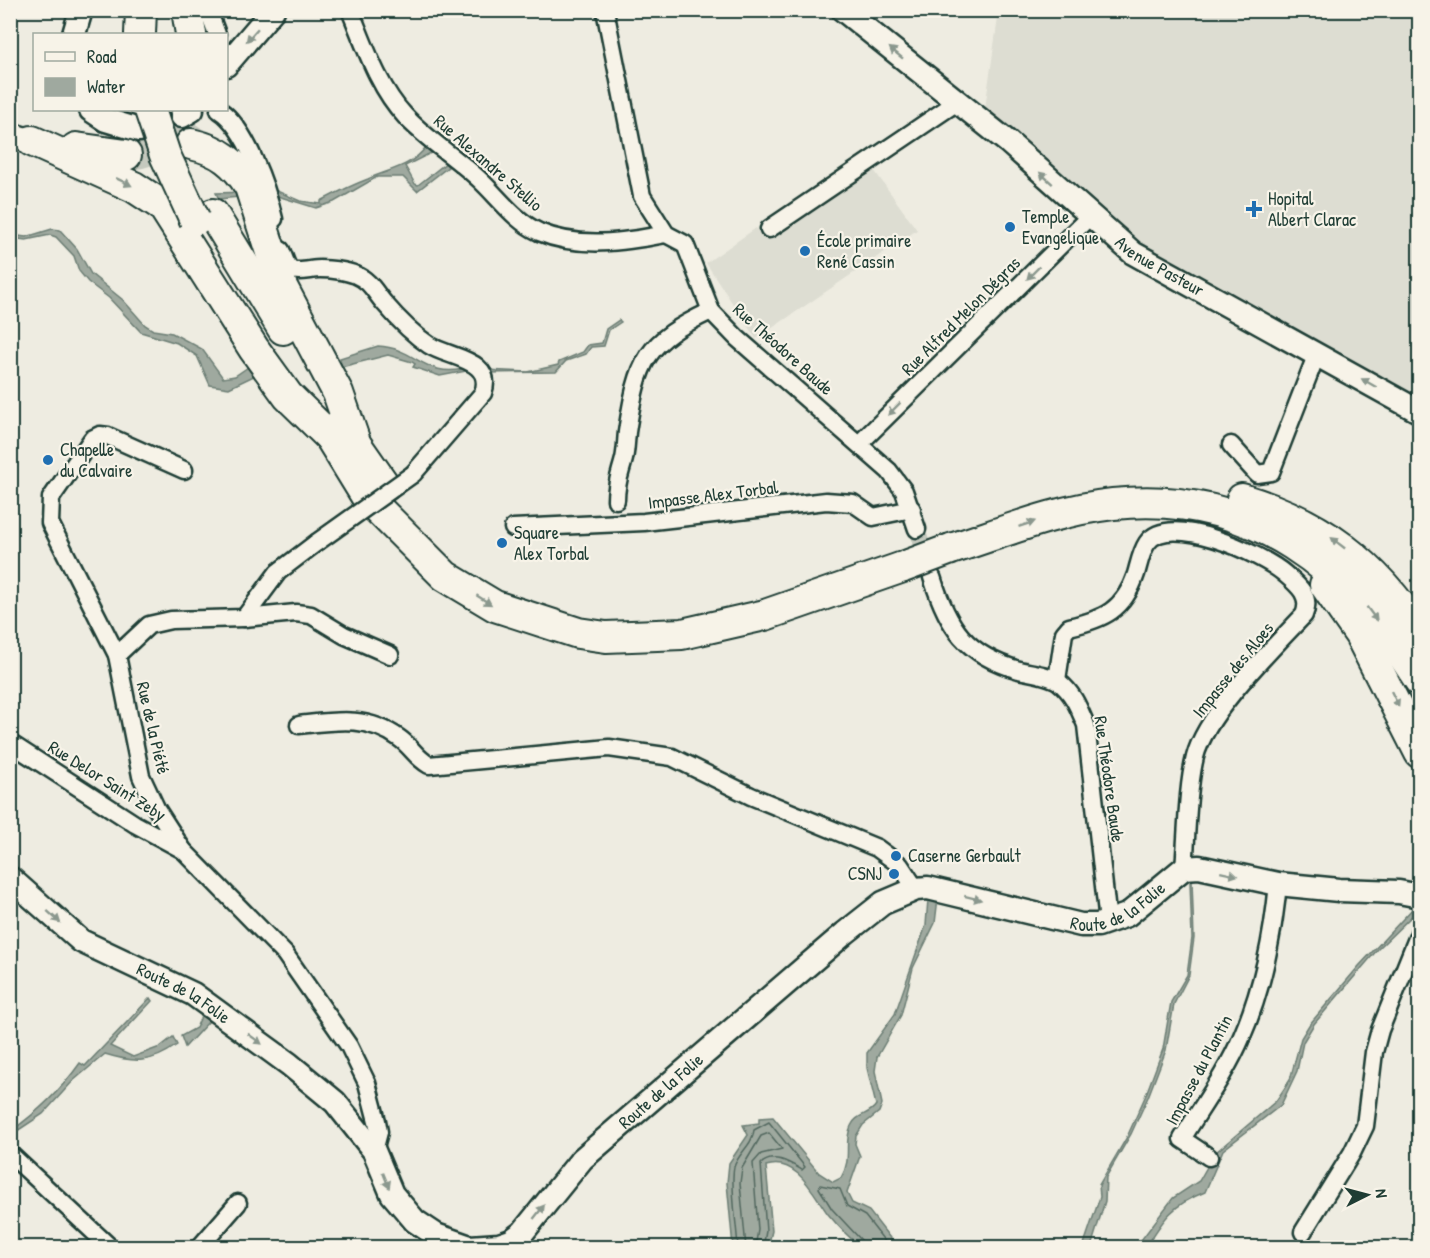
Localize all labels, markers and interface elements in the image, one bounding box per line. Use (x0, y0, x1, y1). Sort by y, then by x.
one-way arrow (246, 27, 259, 42)
legend (33, 33, 228, 111)
text: Road (87, 44, 117, 69)
one-way arrow (889, 48, 904, 60)
text: Water (87, 74, 125, 99)
street label: Rue Alexandre Stellio (429, 108, 548, 217)
one-way arrow (1039, 171, 1054, 185)
one-way arrow (115, 177, 132, 186)
place label: Hopital Albert Clarac (1268, 186, 1356, 232)
marker: Hopital Albert Clarac (1245, 200, 1263, 218)
place label: Temple Evangelique (1022, 204, 1099, 250)
marker: Temple Evangelique (1003, 220, 1017, 234)
place label: École primaire René Cassin (817, 228, 911, 274)
street label: Avenue Pasteur (1110, 230, 1209, 302)
marker: École primaire René Cassin (798, 244, 812, 258)
street label: Rue Alfred Melon Dégras (896, 251, 1026, 381)
one-way arrow (1026, 265, 1040, 279)
street label: Rue Théodore Baude (728, 297, 839, 400)
one-way arrow (1360, 378, 1377, 388)
one-way arrow (887, 402, 901, 416)
place label: Chapelle du Calvaire (60, 437, 132, 483)
marker: Chapelle du Calvaire (41, 453, 55, 467)
street label: Impasse Alex Torbal (646, 474, 780, 515)
one-way arrow (1018, 519, 1036, 529)
place label: Square Alex Torbal (514, 520, 589, 566)
marker: Square Alex Torbal (495, 536, 509, 550)
one-way arrow (1331, 538, 1346, 550)
one-way arrow (476, 594, 492, 605)
one-way arrow (1366, 607, 1378, 622)
street label: Impasse des Aloes (1186, 616, 1279, 723)
street label: Rue de la Piété (131, 679, 176, 777)
one-way arrow (1390, 690, 1399, 707)
street label: Rue Théodore Baude (1088, 714, 1131, 844)
street label: Rue Delor Saint Zeby (44, 734, 171, 827)
place label: Caserne Gerbault (908, 843, 1022, 868)
marker: Caserne Gerbault (889, 849, 903, 863)
place label: CSNJ (848, 861, 882, 886)
marker: CSNJ (887, 867, 901, 881)
one-way arrow (1219, 869, 1238, 879)
street label: Route de la Folie (1068, 876, 1170, 937)
one-way arrow (964, 893, 982, 903)
one-way arrow (46, 910, 61, 923)
street label: Route de la Folie (133, 956, 236, 1029)
street label: Impasse du Plantin (1159, 1010, 1238, 1129)
one-way arrow (248, 1033, 263, 1045)
street label: Route de la Folie (613, 1047, 708, 1134)
north arrow (1337, 1165, 1397, 1225)
one-way arrow (381, 1171, 391, 1189)
text: N (1371, 1188, 1393, 1199)
one-way arrow (533, 1205, 545, 1220)

